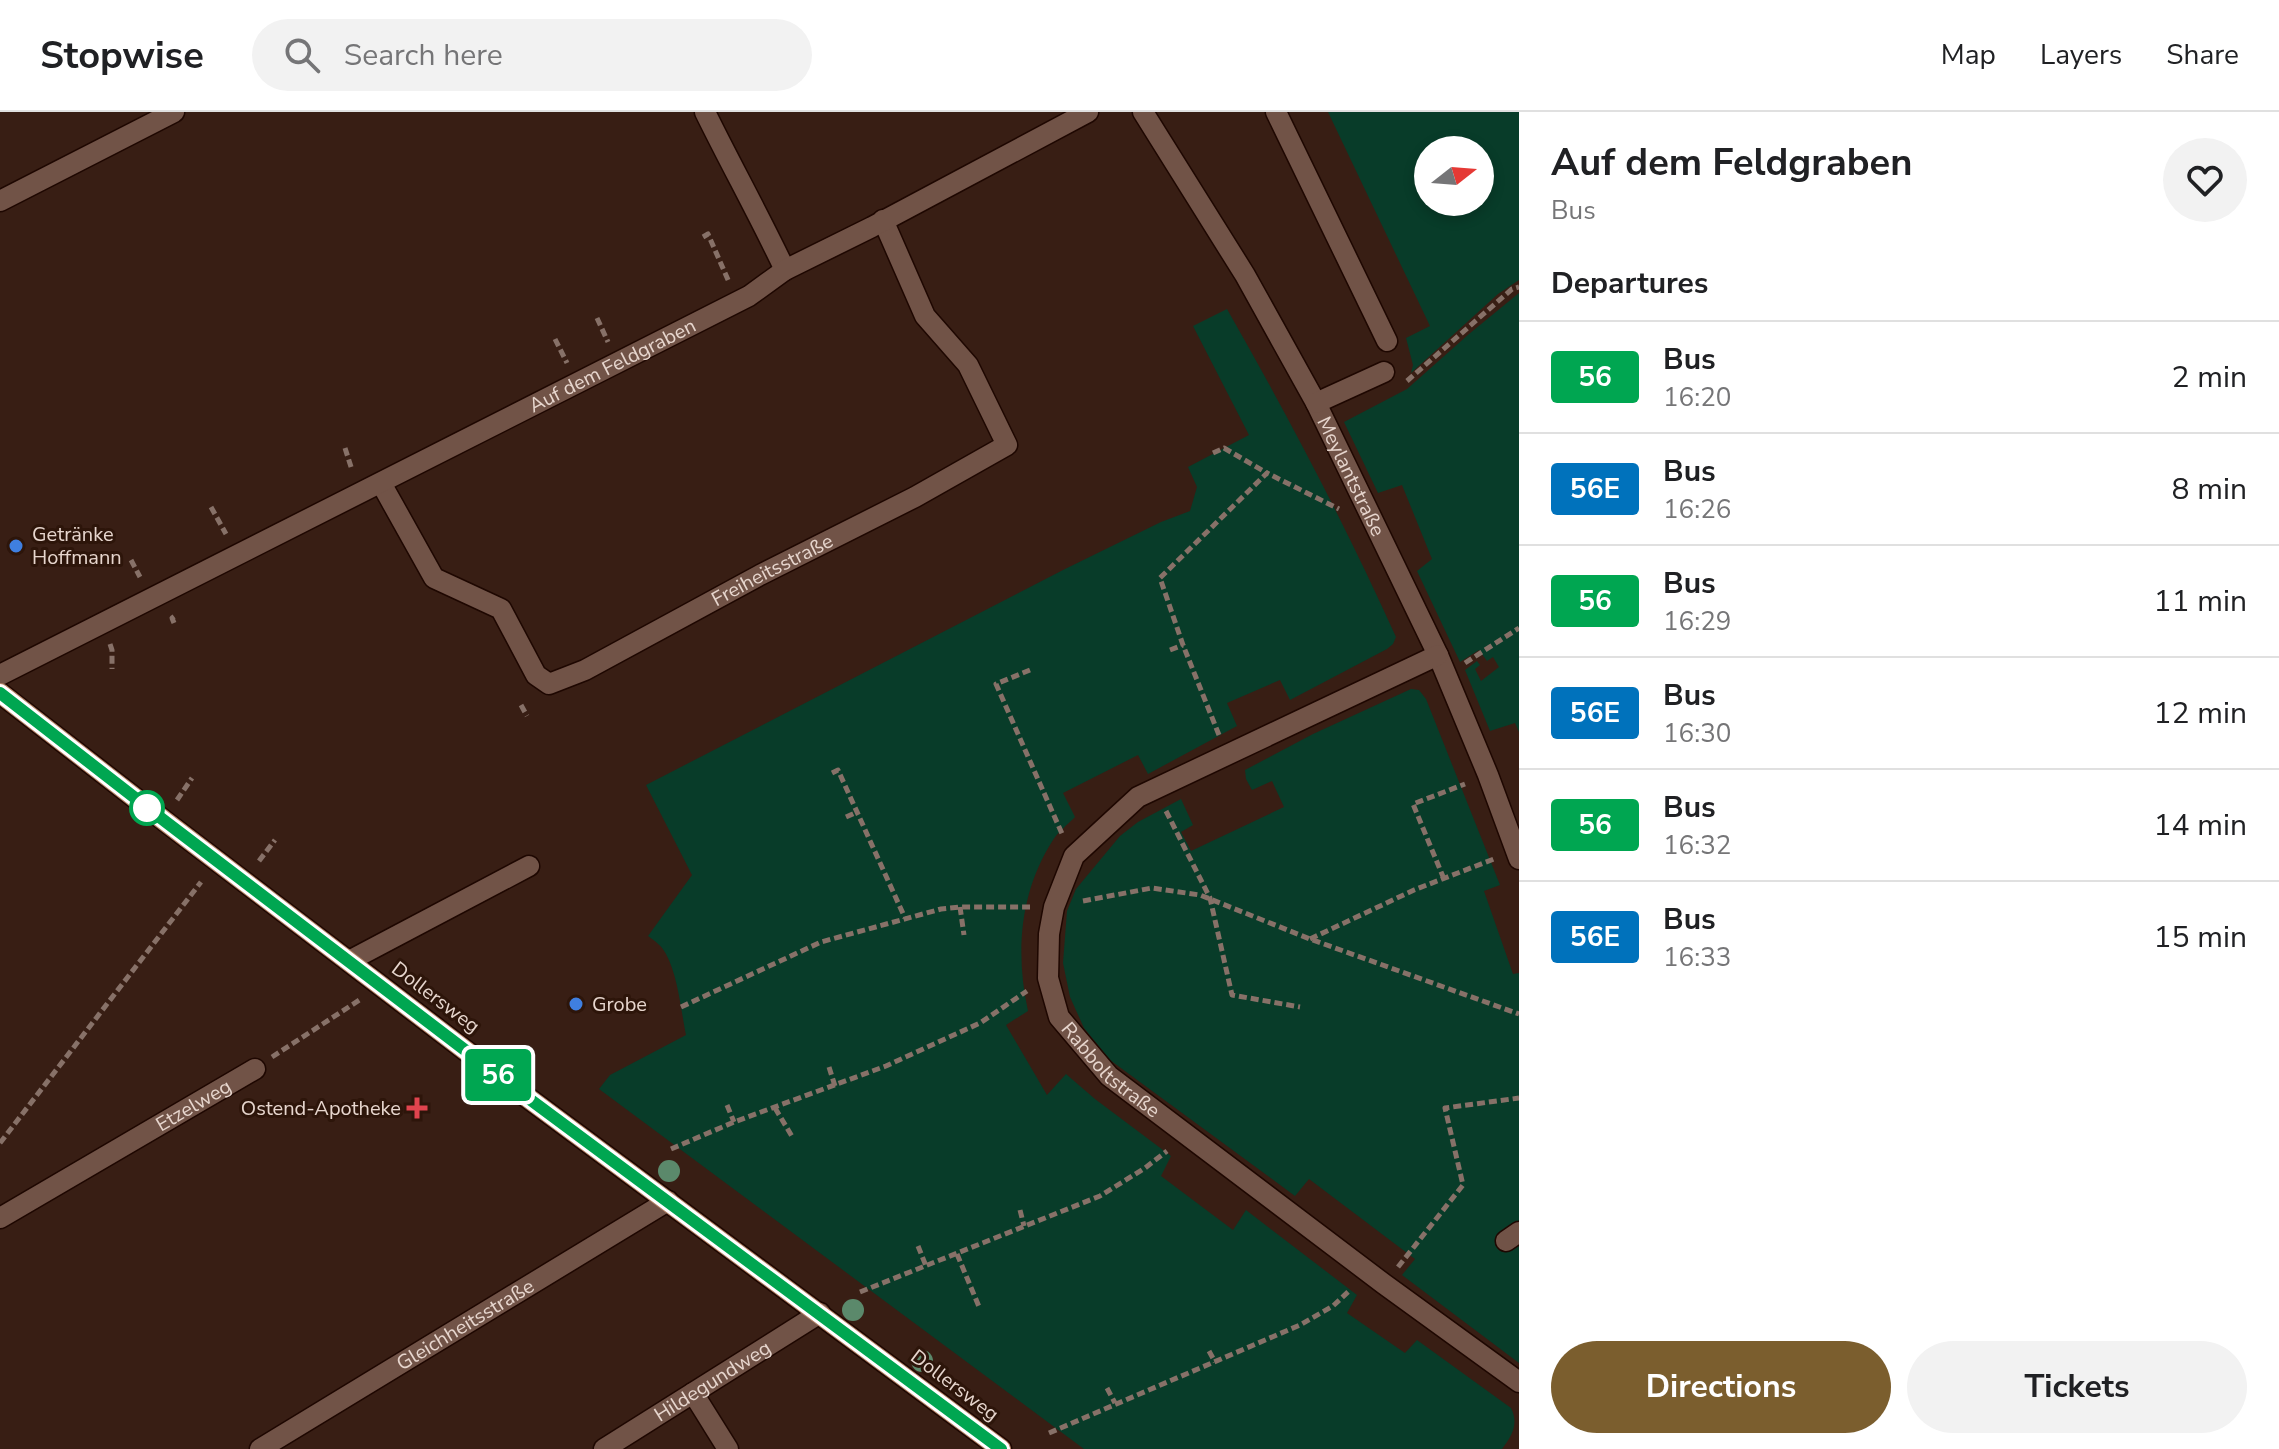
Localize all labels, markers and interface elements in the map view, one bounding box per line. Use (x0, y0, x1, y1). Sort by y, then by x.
search box (252, 19, 812, 91)
text: Stopwise (40, 30, 204, 81)
icon: search (280, 33, 324, 77)
text: Search here (344, 35, 503, 76)
text: Map (1941, 36, 1996, 74)
text: Layers (2040, 36, 2122, 74)
text: Share (2166, 36, 2239, 74)
north arrow (1414, 136, 1494, 216)
map controls (1414, 136, 1494, 216)
text: Auf dem Feldgraben (1551, 137, 1912, 188)
button: heart (2163, 138, 2247, 222)
text: Bus (1551, 193, 1596, 228)
text: Departures (1551, 263, 1708, 304)
street label: Auf dem Feldgraben (524, 312, 701, 419)
text: Bus (1663, 339, 1716, 380)
text: 2 min (2172, 357, 2247, 398)
text: 56 (1578, 358, 1612, 396)
text: 16:20 (1663, 380, 1731, 415)
street label: Meylantstraße (1311, 412, 1391, 541)
text: Bus (1663, 451, 1716, 492)
text: 8 min (2172, 469, 2247, 510)
text: 56E (1570, 470, 1620, 508)
text: 16:26 (1663, 492, 1731, 527)
place label: Getränke Hoffmann (32, 521, 122, 571)
street label: Freiheitsstraße (707, 527, 838, 613)
marker: Getränke Hoffmann (7, 537, 25, 555)
text: Bus (1663, 563, 1716, 604)
text: 11 min (2154, 581, 2247, 622)
text: 56 (1578, 582, 1612, 620)
text: 16:29 (1663, 604, 1731, 639)
text: Bus (1663, 675, 1716, 716)
text: 12 min (2154, 693, 2247, 734)
text: 56E (1570, 694, 1620, 732)
text: 16:30 (1663, 716, 1731, 751)
text: Bus (1663, 787, 1716, 828)
unlabelled marker (130, 791, 164, 825)
text: 14 min (2154, 805, 2247, 846)
text: 56 (1578, 806, 1612, 844)
text: 16:32 (1663, 828, 1731, 863)
text: Bus (1663, 899, 1716, 940)
text: 15 min (2154, 917, 2247, 958)
text: 56E (1570, 918, 1620, 956)
text: 16:33 (1663, 940, 1731, 975)
street label: Dollersweg (386, 955, 485, 1039)
place label: Grobe (592, 991, 647, 1018)
marker: Grobe (567, 995, 585, 1013)
street label: Rabboltstraße (1055, 1016, 1166, 1124)
line badge: 56 (462, 1049, 534, 1101)
text: 56 (481, 1056, 515, 1094)
street label: Etzelweg (151, 1073, 236, 1138)
place label: Ostend-Apotheke (241, 1095, 401, 1122)
marker: Ostend-Apotheke (408, 1099, 426, 1117)
street label: Gleichheitsstraße (391, 1273, 539, 1377)
street label: Hildegundweg (649, 1334, 776, 1428)
button: Directions (1551, 1341, 1891, 1433)
button: Tickets (1907, 1341, 2247, 1433)
street label: Dollersweg (905, 1343, 1004, 1427)

